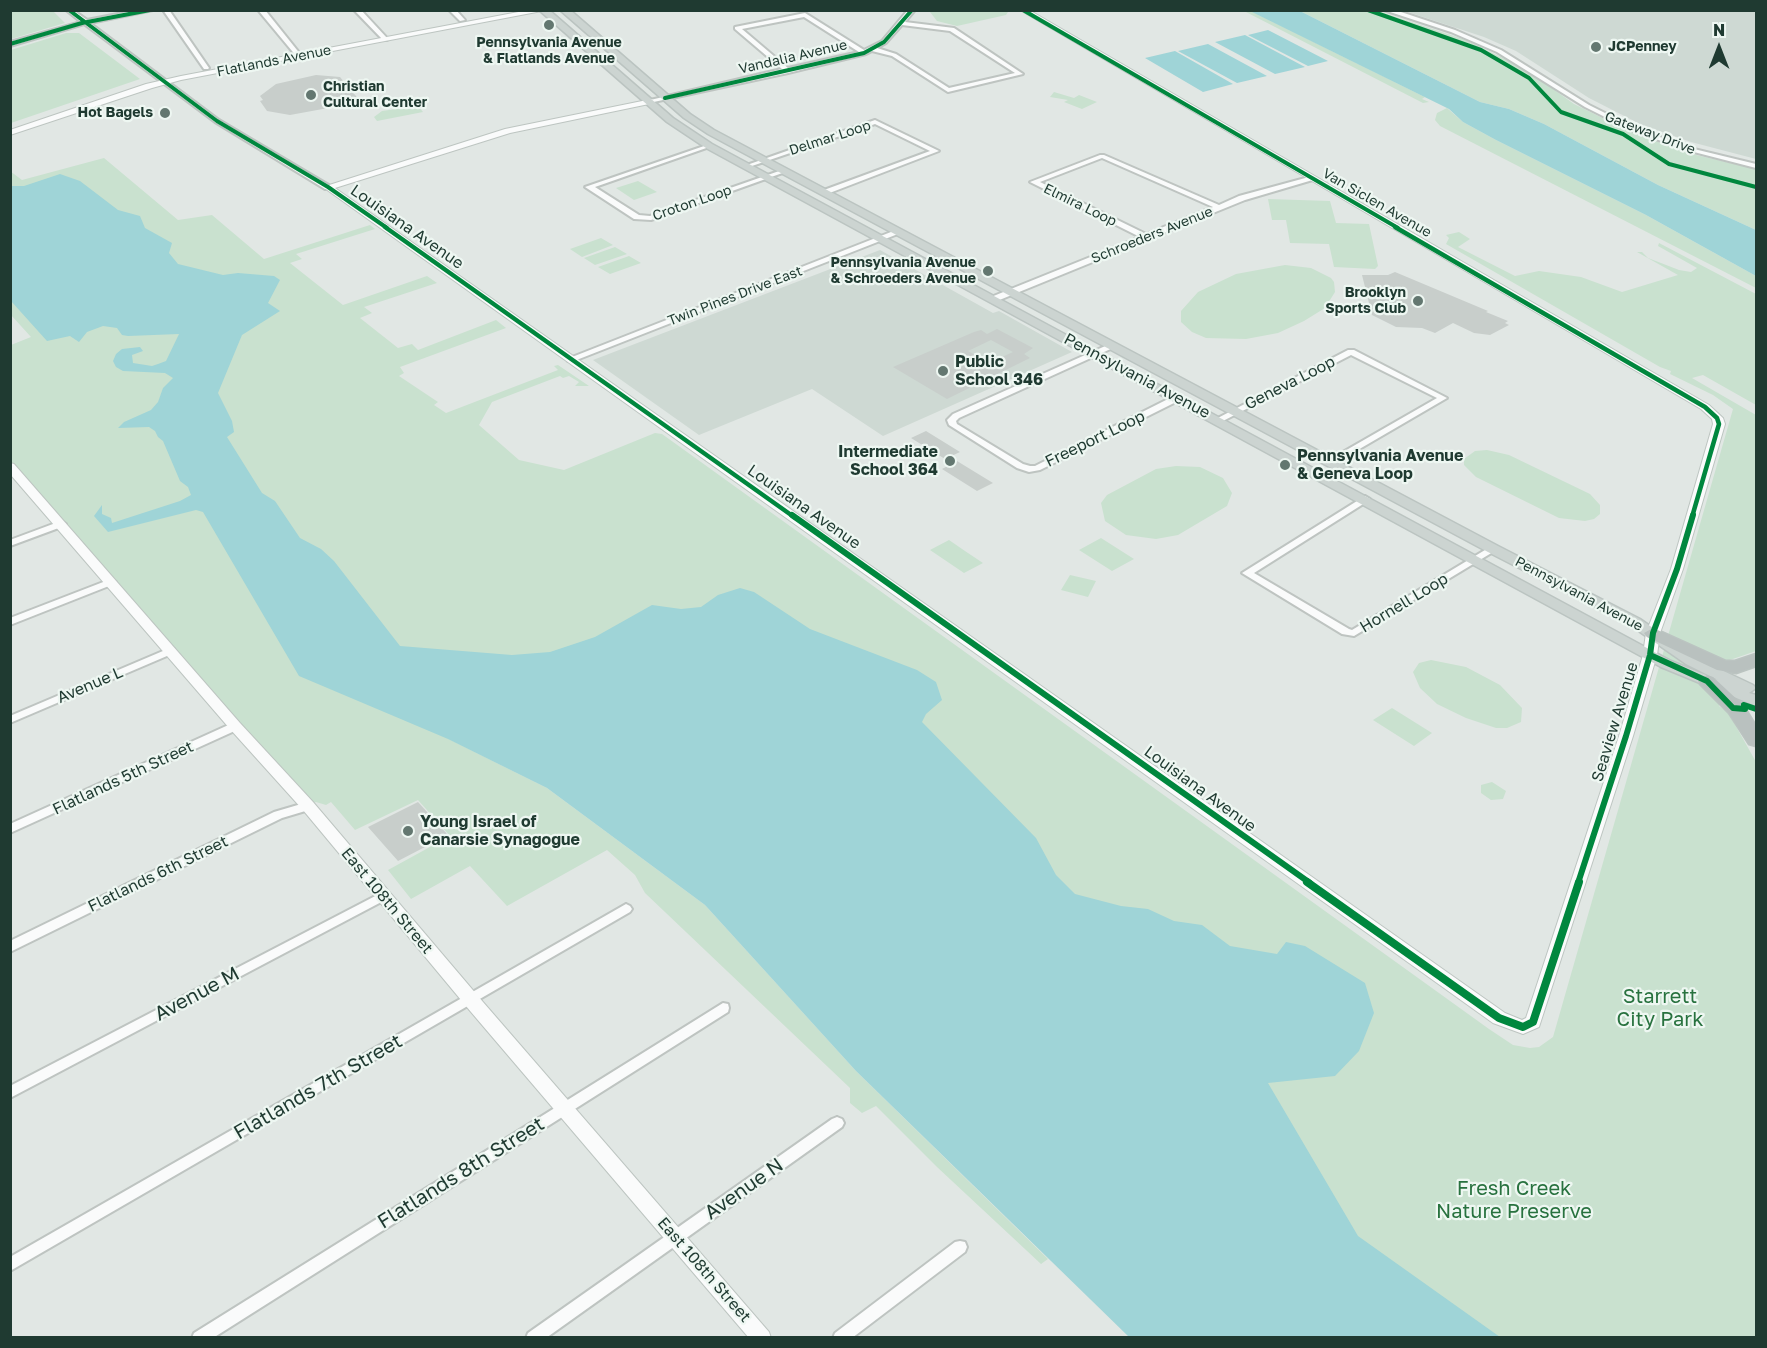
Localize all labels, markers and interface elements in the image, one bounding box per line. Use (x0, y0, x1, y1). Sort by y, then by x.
marker: Pennsylvania Avenue & Flatlands Avenue (542, 18, 556, 32)
north arrow (1689, 18, 1749, 78)
text: N (1713, 20, 1725, 40)
place label: Pennsylvania Avenue & Flatlands Avenue (476, 35, 622, 68)
street label: Vandalia Avenue (737, 36, 849, 78)
place label: JCPenney (1608, 39, 1677, 55)
marker: JCPenney (1589, 40, 1603, 54)
street label: Flatlands Avenue (215, 42, 333, 80)
place label: Christian Cultural Center (323, 79, 427, 112)
marker: Christian Cultural Center (304, 88, 318, 102)
place label: Hot Bagels (78, 105, 153, 121)
marker: Hot Bagels (158, 106, 172, 120)
street label: Gateway Drive (1602, 108, 1698, 158)
street label: Delmar Loop (787, 117, 873, 159)
street label: Van Siclen Avenue (1320, 165, 1434, 241)
street label: Elmira Loop (1041, 180, 1119, 230)
street label: Louisiana Avenue (347, 181, 467, 273)
street label: Croton Loop (650, 182, 734, 224)
street label: Schroeders Avenue (1089, 203, 1215, 267)
place label: Pennsylvania Avenue & Schroeders Avenue (830, 255, 976, 288)
street label: Twin Pines Drive East (665, 263, 805, 329)
marker: Pennsylvania Avenue & Schroeders Avenue (981, 264, 995, 278)
place label: Brooklyn Sports Club (1325, 285, 1406, 318)
marker: Brooklyn Sports Club (1411, 294, 1425, 308)
street label: Pennsylvania Avenue (1061, 329, 1213, 423)
place label: Public School 346 (955, 352, 1043, 390)
street label: Geneva Loop (1242, 352, 1338, 414)
marker: Public School 346 (936, 364, 950, 378)
street label: Freeport Loop (1042, 407, 1148, 471)
place label: Intermediate School 364 (838, 442, 938, 480)
place label: Pennsylvania Avenue & Geneva Loop (1297, 446, 1463, 484)
marker: Intermediate School 364 (943, 454, 957, 468)
marker: Pennsylvania Avenue & Geneva Loop (1278, 458, 1292, 472)
street label: Louisiana Avenue (744, 461, 864, 553)
street label: Pennsylvania Avenue (1512, 553, 1646, 635)
street label: Hornell Loop (1356, 569, 1452, 637)
street label: Seaview Avenue (1588, 660, 1642, 784)
street label: Avenue L (54, 663, 126, 707)
street label: Flatlands 5th Street (50, 737, 196, 819)
street label: Louisiana Avenue (1140, 742, 1260, 836)
place label: Young Israel of Canarsie Synagogue (420, 812, 580, 850)
marker: Young Israel of Canarsie Synagogue (401, 824, 415, 838)
street label: Flatlands 6th Street (85, 832, 231, 916)
street label: East 108th Street (337, 844, 437, 958)
street label: Avenue M (150, 962, 244, 1026)
park label: Starrett City Park (1617, 985, 1703, 1032)
street label: Flatlands 7th Street (230, 1029, 406, 1145)
street label: Flatlands 8th Street (373, 1112, 549, 1234)
street label: Avenue N (700, 1153, 788, 1225)
park label: Fresh Creek Nature Preserve (1436, 1177, 1592, 1224)
street label: East 108th Street (653, 1214, 755, 1326)

